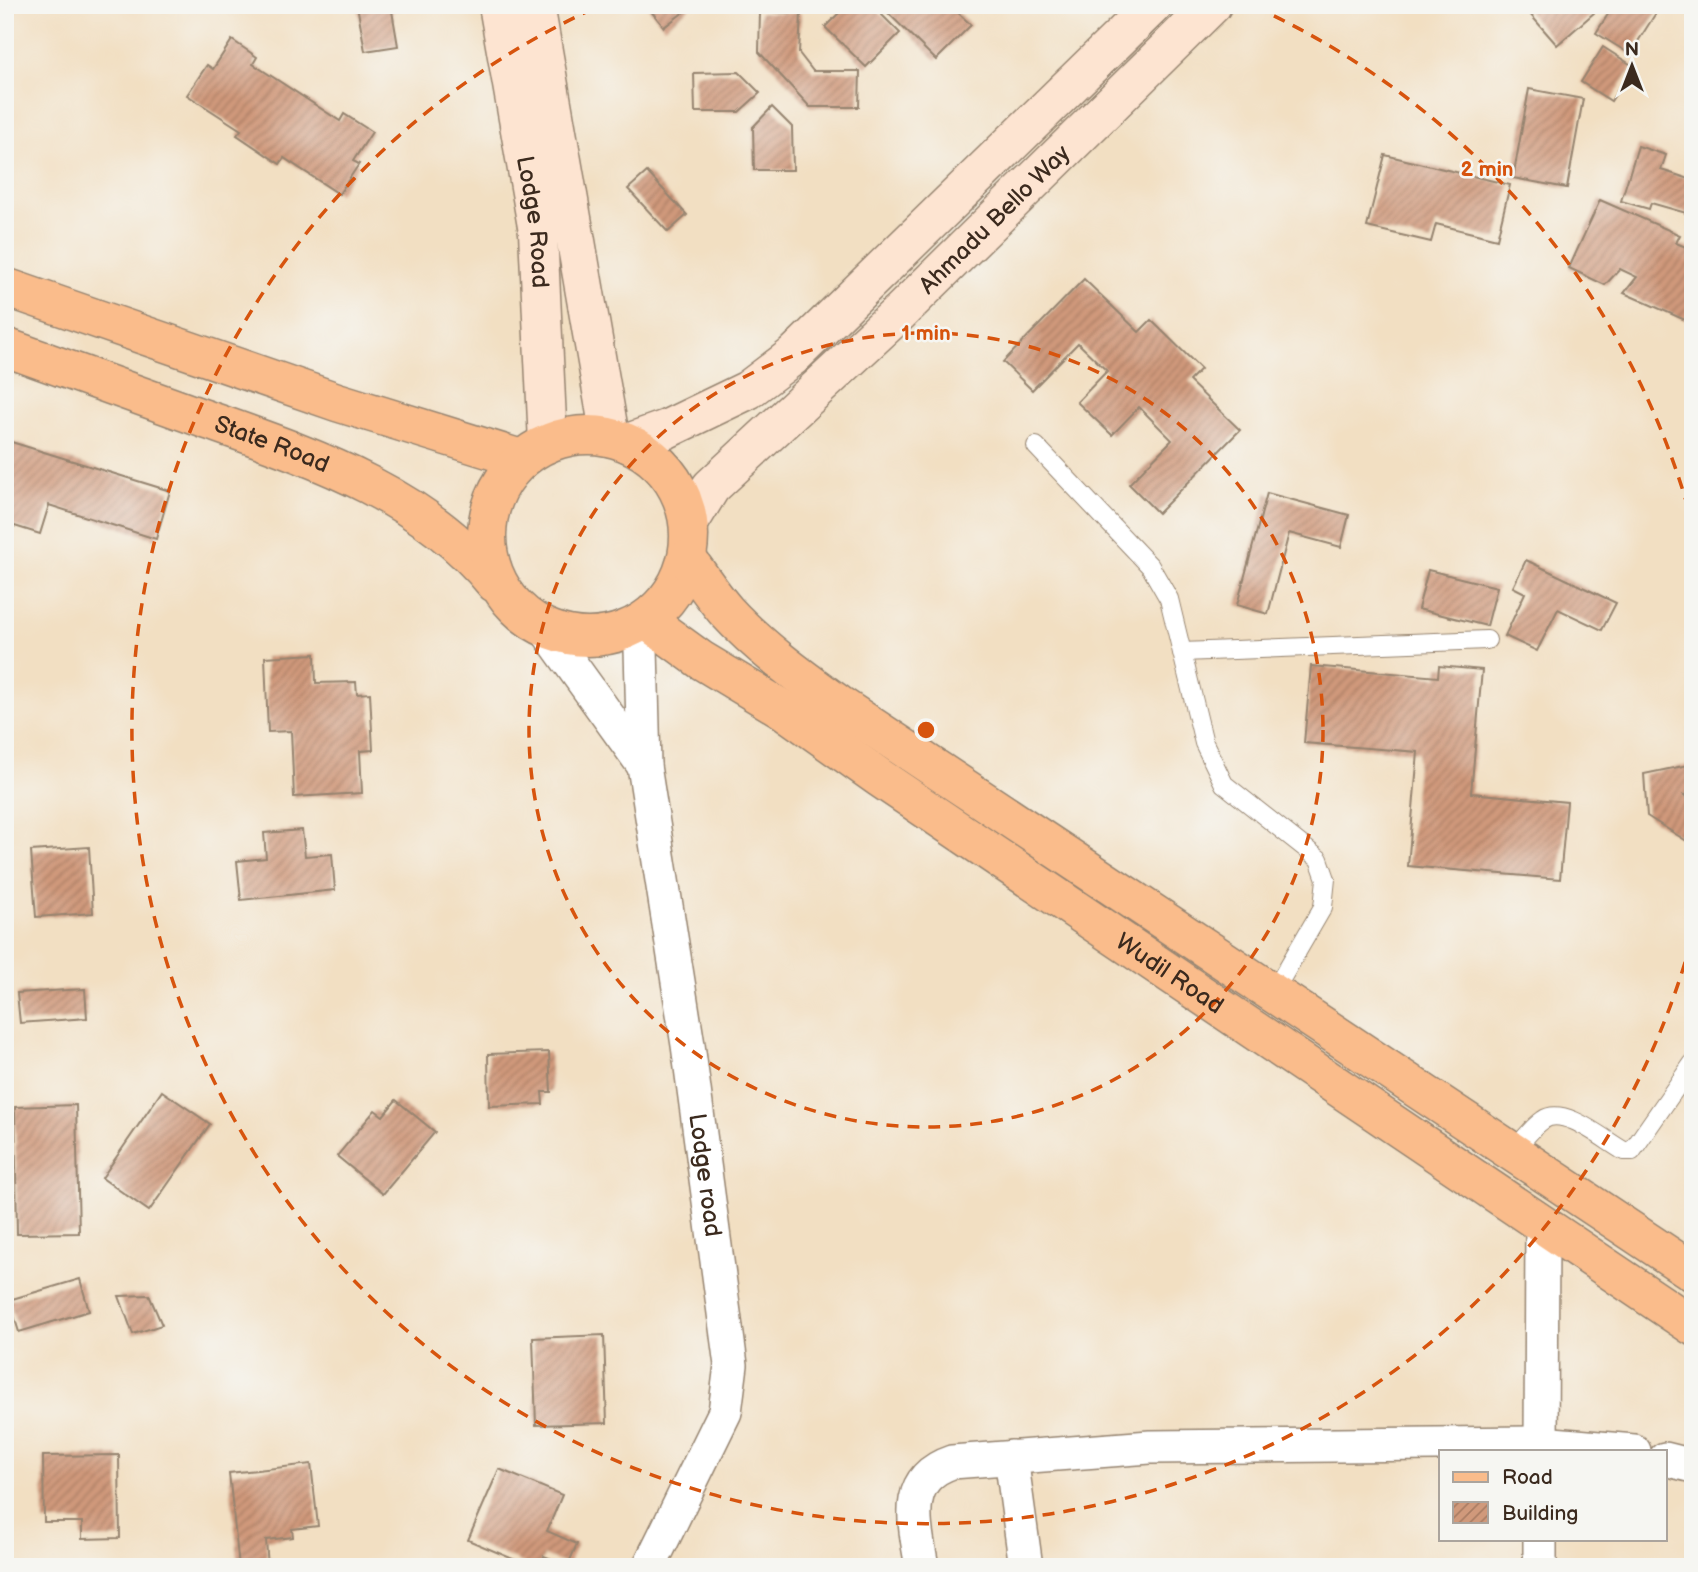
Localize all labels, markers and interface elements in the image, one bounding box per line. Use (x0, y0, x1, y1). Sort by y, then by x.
north arrow (1596, 32, 1666, 102)
text: N (1625, 39, 1639, 62)
street label: Ahmadu Bello Way (913, 139, 1076, 300)
street label: Lodge Road (510, 154, 555, 289)
text: 2 min (1460, 157, 1514, 182)
text: 1 min (901, 321, 951, 346)
street label: State Road (211, 410, 334, 479)
centre of rings (914, 718, 938, 742)
street label: Wudil Road (1110, 927, 1229, 1020)
street label: Lodge road (682, 1112, 728, 1239)
legend (1439, 1450, 1666, 1540)
text: Road (1502, 1465, 1553, 1490)
text: Building (1502, 1501, 1578, 1526)

